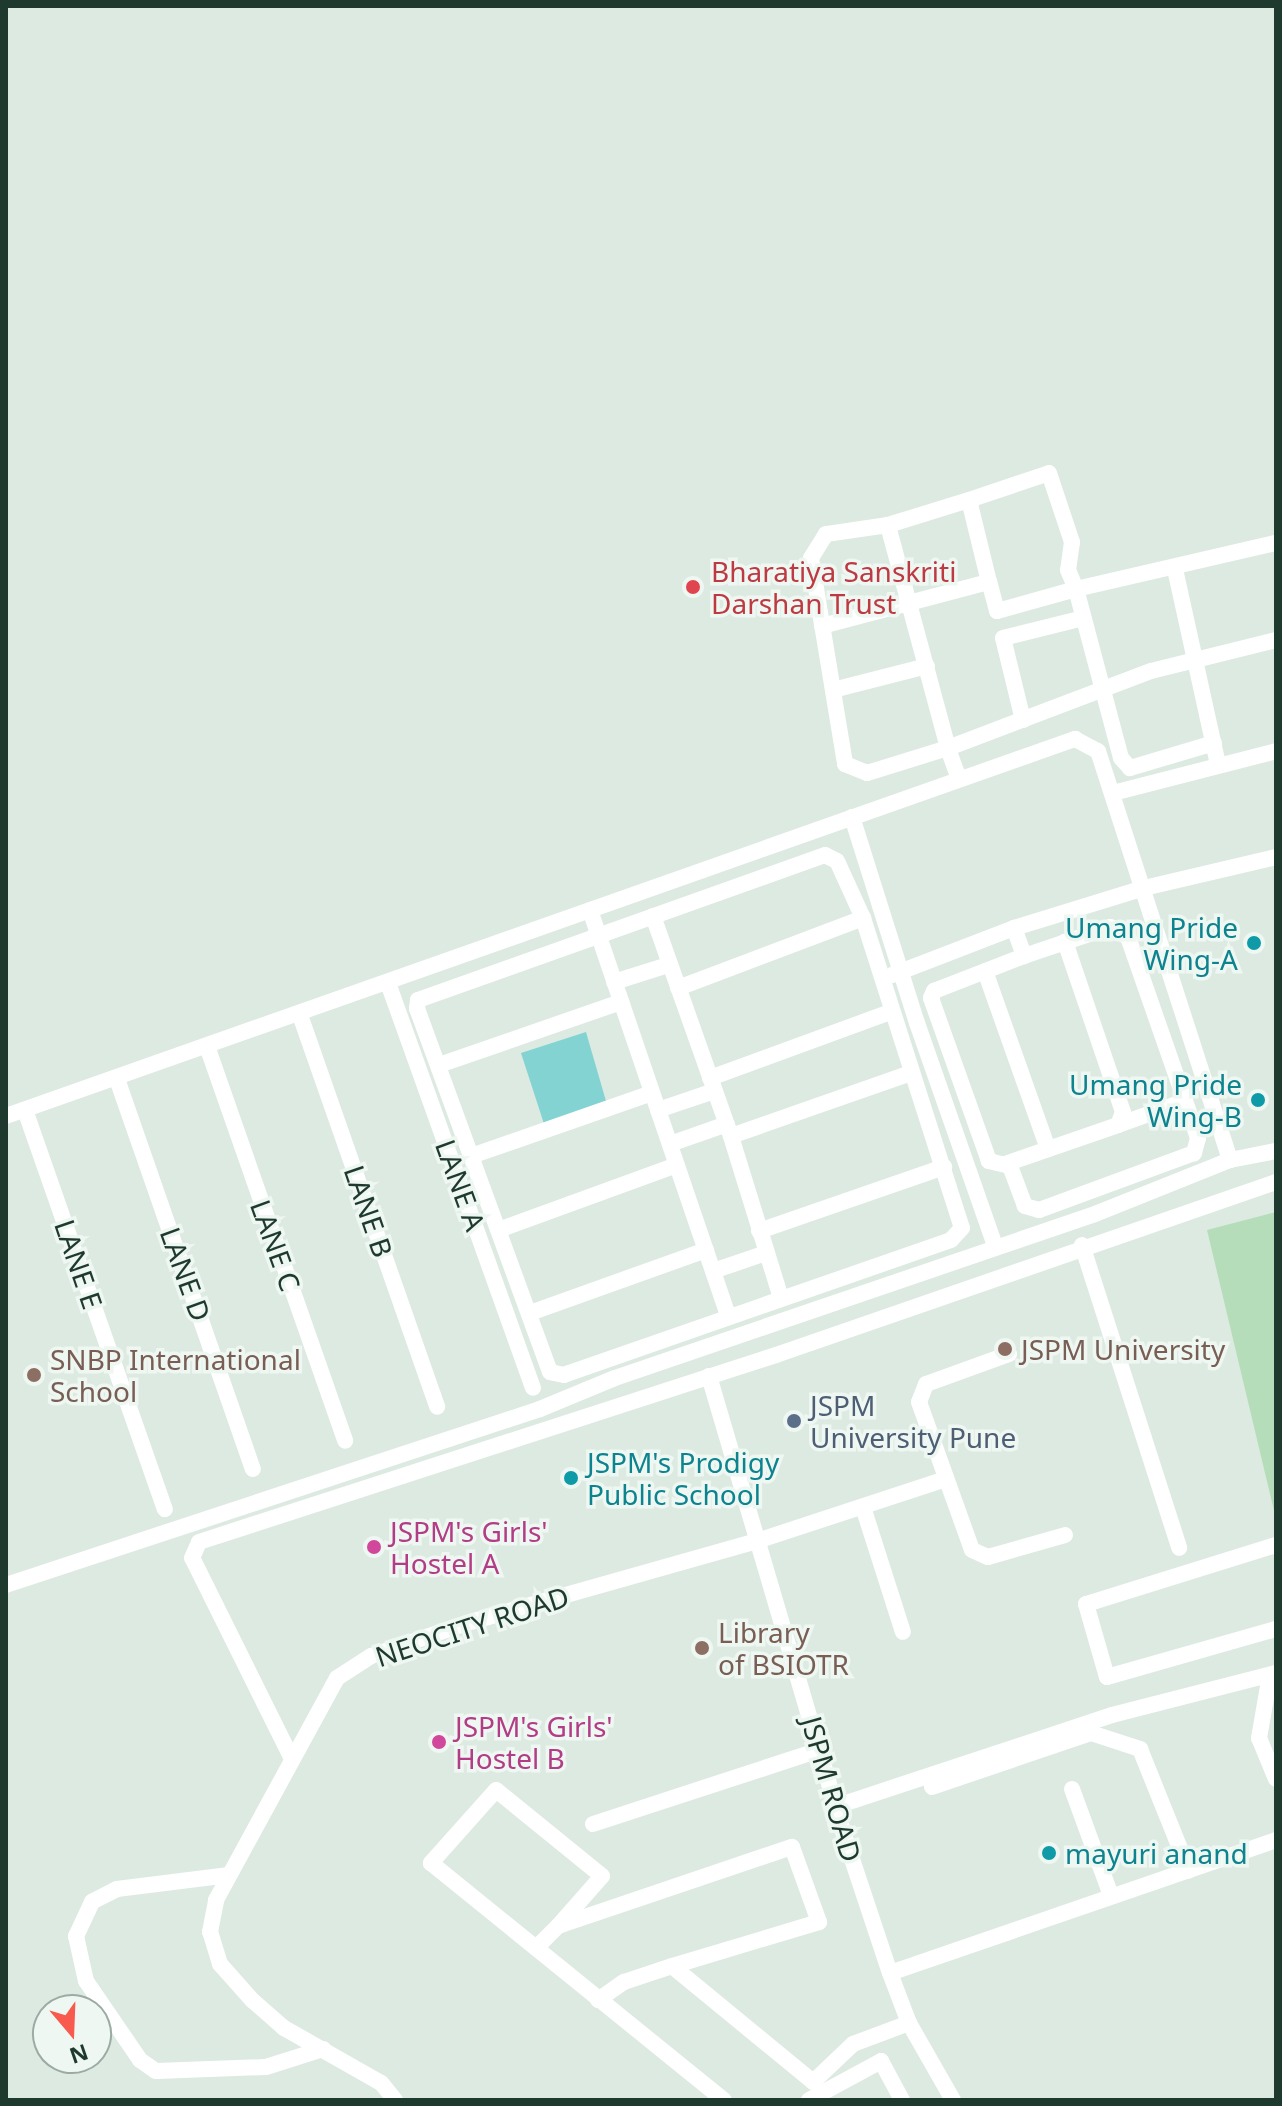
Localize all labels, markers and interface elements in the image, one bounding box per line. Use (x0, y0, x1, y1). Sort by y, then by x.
place label: Bharatiya Sanskriti Darshan Trust (711, 554, 956, 620)
marker: Bharatiya Sanskriti Darshan Trust (682, 576, 704, 598)
place label: Umang Pride Wing-A (1065, 910, 1238, 976)
marker: Umang Pride Wing-A (1245, 934, 1263, 952)
place label: Umang Pride Wing-B (1069, 1067, 1242, 1133)
marker: Umang Pride Wing-B (1249, 1091, 1267, 1109)
street label: LANE A (429, 1135, 493, 1235)
street label: LANE B (338, 1161, 400, 1261)
street label: LANE C (244, 1195, 308, 1295)
street label: LANE E (48, 1215, 110, 1313)
street label: LANE D (154, 1223, 218, 1325)
place label: JSPM University (1021, 1332, 1225, 1366)
marker: JSPM University (996, 1340, 1014, 1358)
place label: SNBP International School (50, 1342, 301, 1408)
marker: SNBP International School (25, 1366, 43, 1384)
place label: JSPM University Pune (810, 1388, 1016, 1454)
marker: JSPM University Pune (785, 1412, 803, 1430)
place label: JSPM's Prodigy Public School (587, 1445, 779, 1511)
marker: JSPM's Prodigy Public School (562, 1469, 580, 1487)
place label: JSPM's Girls' Hostel A (390, 1514, 548, 1580)
marker: JSPM's Girls' Hostel A (365, 1538, 383, 1556)
street label: NEOCITY ROAD (371, 1579, 573, 1673)
place label: Library of BSIOTR (718, 1615, 849, 1681)
marker: Library of BSIOTR (693, 1639, 711, 1657)
place label: JSPM's Girls' Hostel B (455, 1709, 613, 1775)
street label: JSPM ROAD (795, 1712, 869, 1866)
marker: JSPM's Girls' Hostel B (430, 1733, 448, 1751)
place label: mayuri anand (1065, 1836, 1248, 1870)
marker: mayuri anand (1040, 1844, 1058, 1862)
north arrow (32, 1994, 112, 2074)
text: N (66, 2038, 93, 2072)

